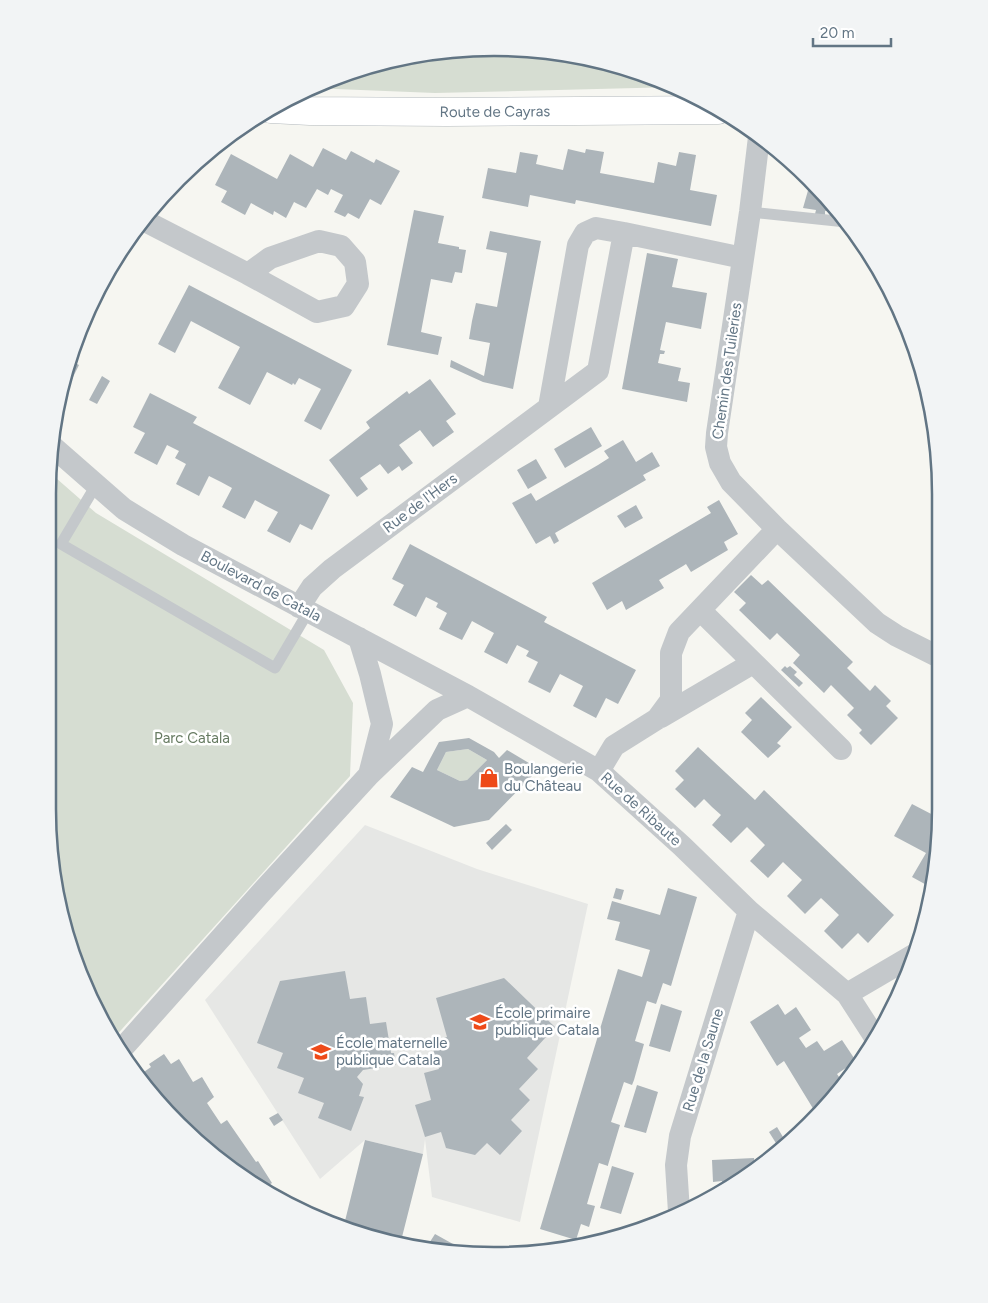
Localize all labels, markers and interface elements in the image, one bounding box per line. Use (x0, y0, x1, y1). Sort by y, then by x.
scale bar (813, 15, 890, 47)
text: 20 m (820, 24, 854, 42)
street label: Route de Cayras (440, 102, 550, 121)
street label: Chemin des Tuileries (708, 301, 746, 441)
street label: Rue de l'Hers (379, 469, 461, 537)
street label: Boulevard de Catala (198, 547, 324, 625)
park label: Parc Catala (154, 729, 230, 747)
place label: Boulangerie du Château (504, 760, 583, 795)
shop icon: Boulangerie du Château (478, 767, 500, 789)
street label: Rue de Ribaute (597, 768, 685, 850)
place label: École primaire publique Catala (495, 1004, 599, 1039)
street label: Rue de la Saune (679, 1006, 727, 1114)
school or university icon: École primaire publique Catala (469, 1011, 491, 1033)
place label: École maternelle publique Catala (336, 1034, 448, 1069)
school or university icon: École maternelle publique Catala (310, 1041, 332, 1063)

